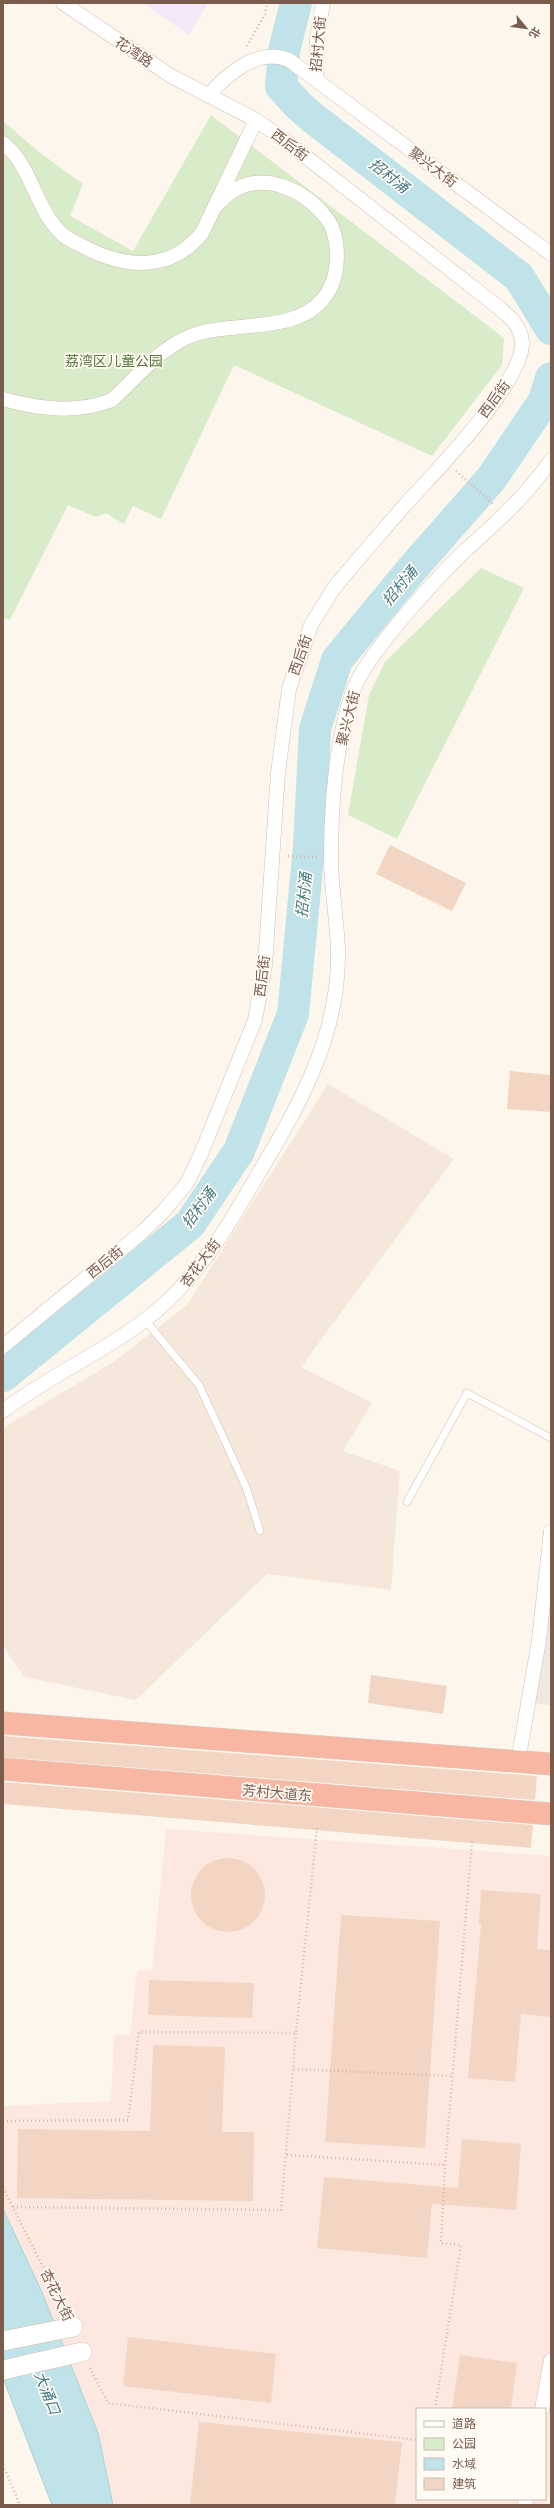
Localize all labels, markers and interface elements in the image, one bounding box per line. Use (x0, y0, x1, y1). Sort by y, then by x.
north arrow (506, 8, 546, 48)
street label: 招村大街 (306, 15, 329, 73)
text: 北 (526, 25, 544, 42)
street label: 花湾路 (112, 32, 157, 71)
street label: 西后街 (268, 124, 313, 165)
street label: 聚兴大街 (405, 142, 461, 191)
water label: 招村涌 (365, 153, 415, 199)
park label: 荔湾区儿童公园 (65, 351, 163, 370)
street label: 西后街 (474, 376, 514, 421)
water label: 招村涌 (377, 560, 423, 610)
street label: 西后街 (284, 632, 315, 678)
street label: 聚兴大街 (332, 688, 364, 747)
water label: 招村涌 (291, 869, 317, 918)
street label: 西后街 (250, 954, 273, 998)
water label: 招村涌 (177, 1182, 222, 1232)
street label: 杏花大街 (175, 1235, 224, 1291)
street label: 西后街 (82, 1241, 127, 1282)
street label: 芳村大道东 (241, 1780, 313, 1805)
street label: 杏花大街 (37, 2265, 78, 2324)
water label: 大涌口 (29, 2368, 66, 2419)
legend (416, 2408, 546, 2500)
text: 道路 (452, 2415, 476, 2432)
text: 公园 (452, 2435, 476, 2452)
text: 水域 (452, 2455, 476, 2472)
text: 建筑 (452, 2475, 476, 2492)

